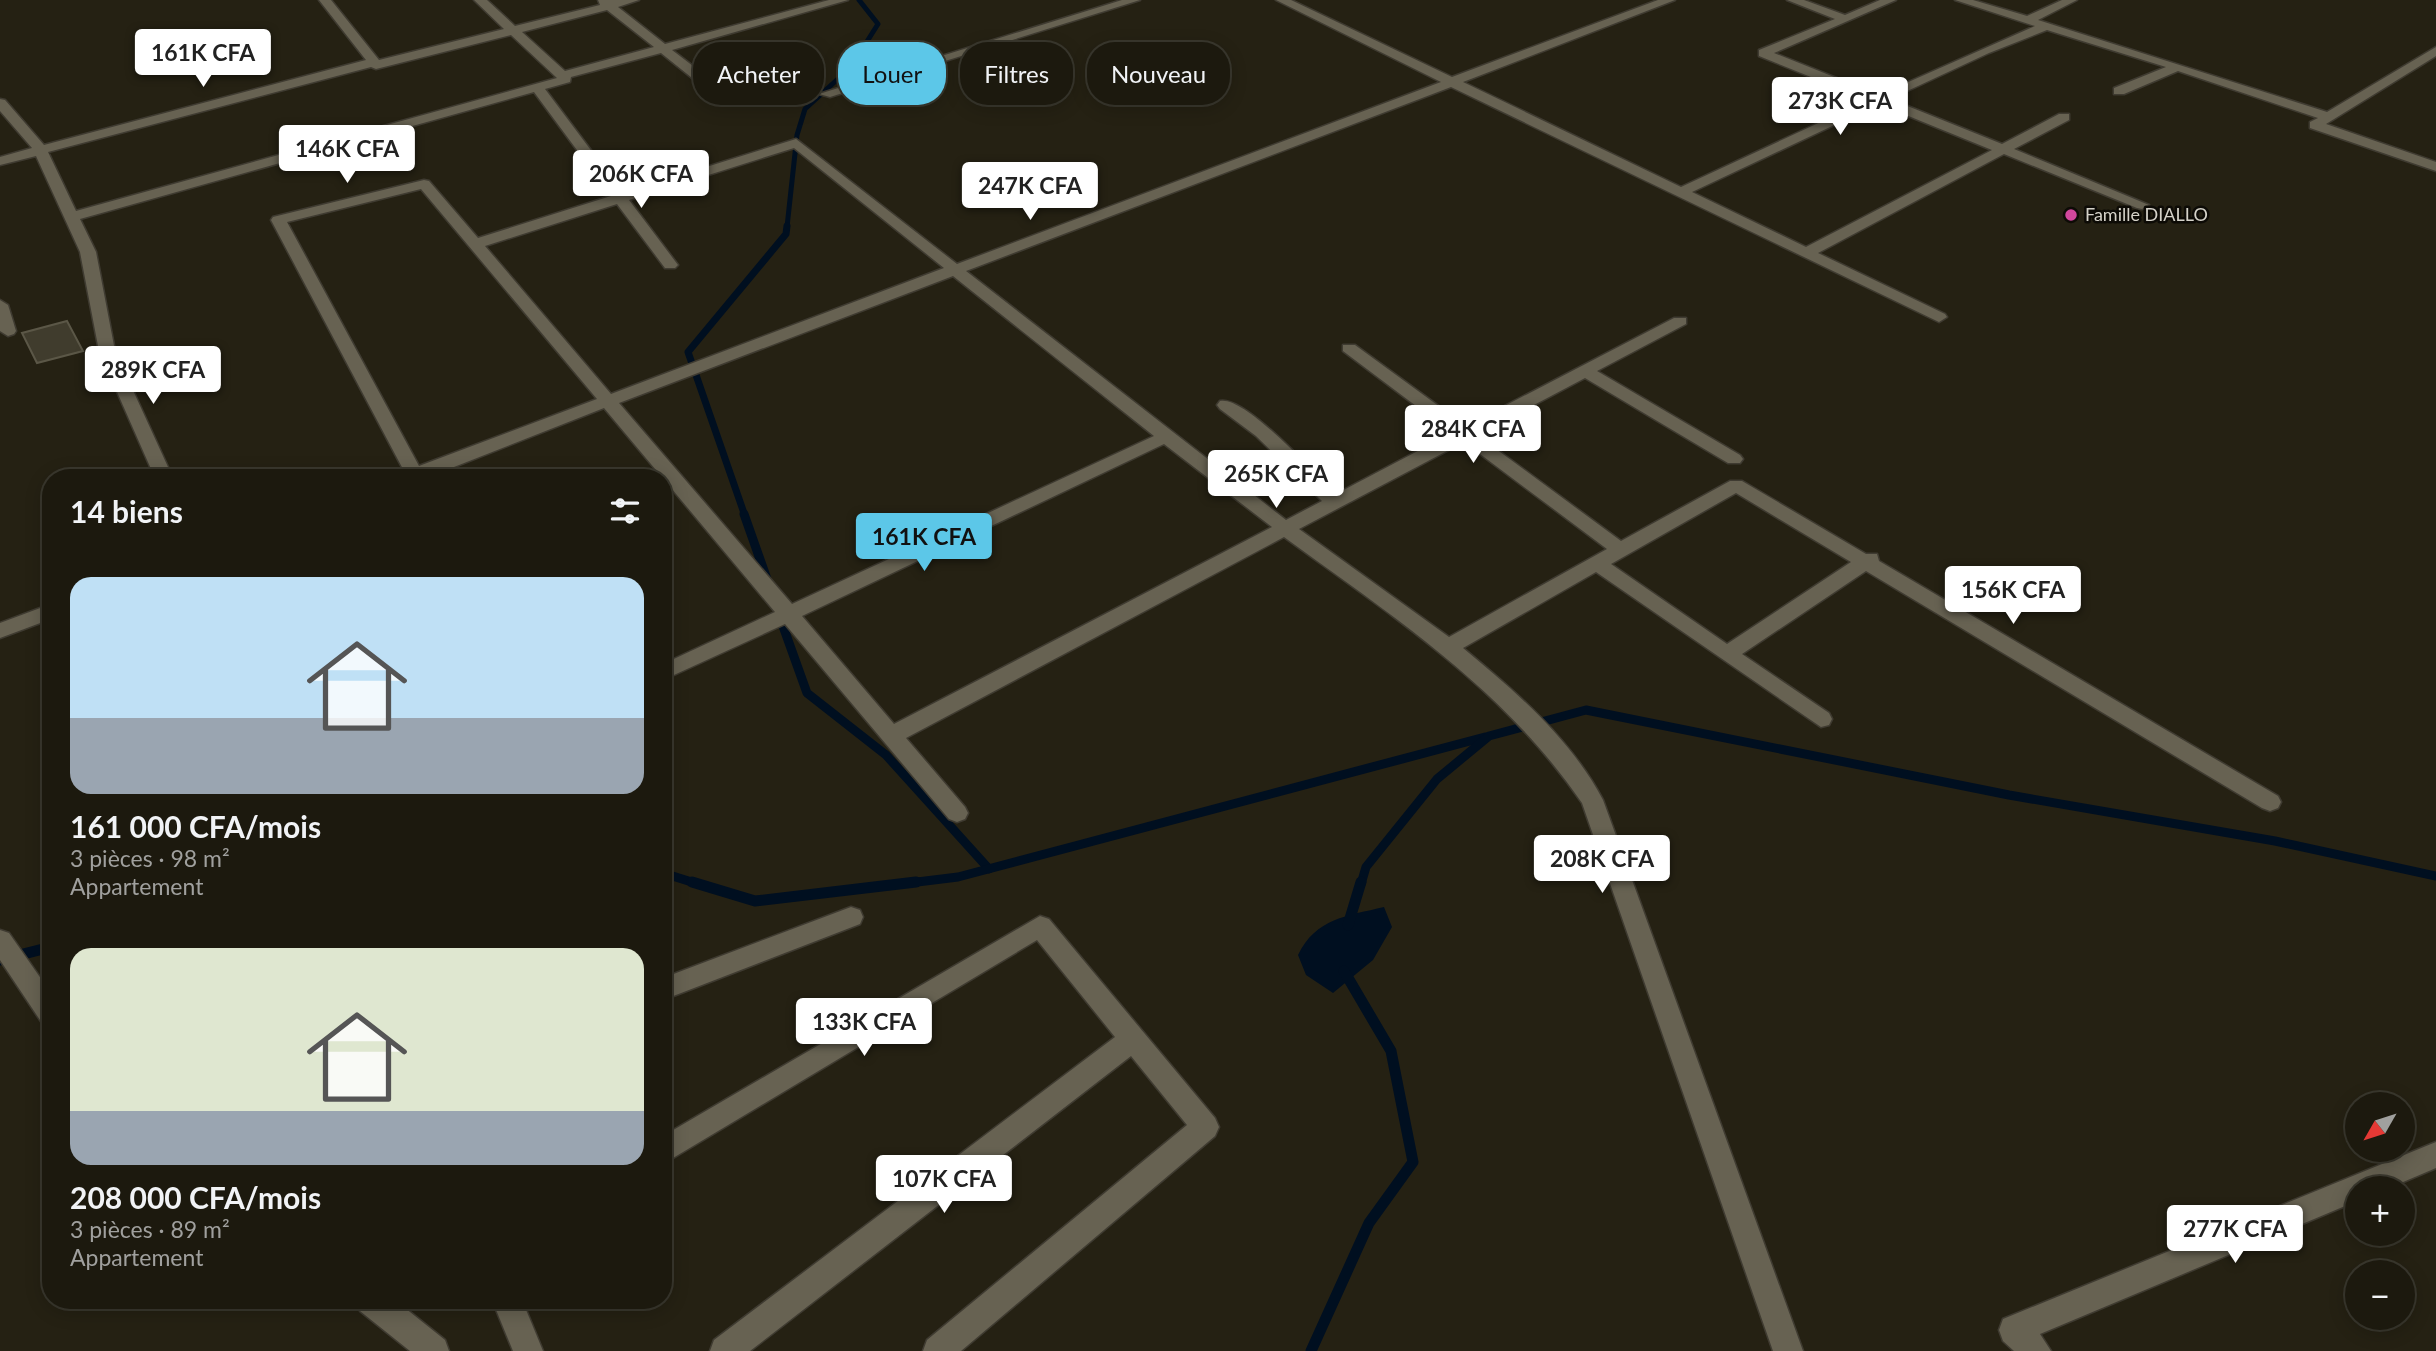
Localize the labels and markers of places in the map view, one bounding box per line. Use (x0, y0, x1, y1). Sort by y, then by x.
pin: 161K CFA (131, 29, 275, 89)
pin: 273K CFA (1768, 78, 1912, 137)
pin: 146K CFA (275, 125, 419, 185)
pin: 206K CFA (569, 150, 713, 210)
pin: 247K CFA (958, 162, 1102, 222)
place label: Famille DIALLO (2085, 203, 2208, 225)
marker: Famille DIALLO (2063, 207, 2079, 223)
pin: 289K CFA (81, 346, 225, 406)
pin: 284K CFA (1401, 406, 1545, 465)
pin: 265K CFA (1204, 450, 1348, 510)
pin: 161K CFA (852, 514, 996, 573)
pin: 156K CFA (1941, 566, 2085, 626)
pin: 208K CFA (1530, 836, 1674, 895)
pin: 133K CFA (792, 998, 936, 1058)
pin: 107K CFA (872, 1156, 1016, 1215)
pin: 277K CFA (2163, 1206, 2307, 1265)

